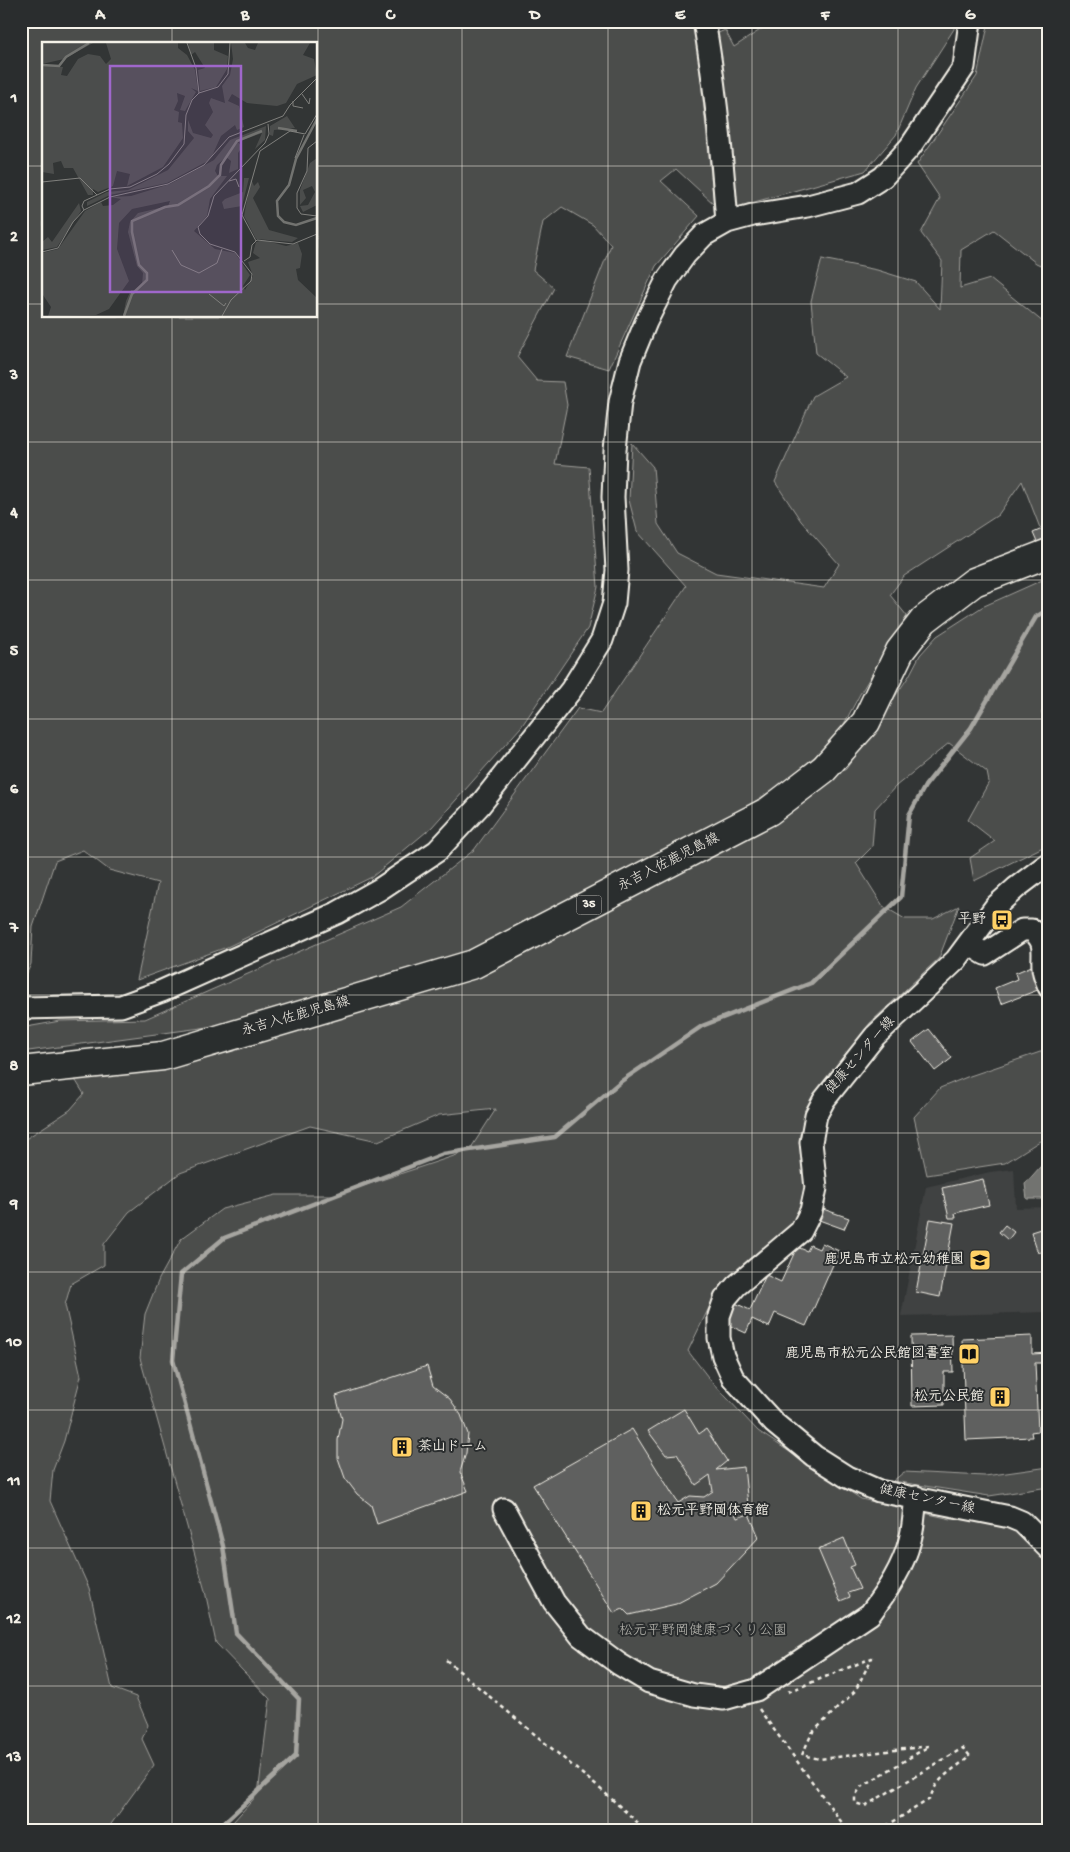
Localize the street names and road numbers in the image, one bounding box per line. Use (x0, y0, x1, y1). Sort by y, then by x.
street label: 永吉入佐鹿児島線 (615, 830, 723, 896)
road number: 35 (576, 896, 602, 914)
street label: 永吉入佐鹿児島線 (240, 993, 352, 1041)
street label: 健康センター線 (823, 1014, 899, 1098)
street label: 健康センター線 (878, 1482, 976, 1518)

